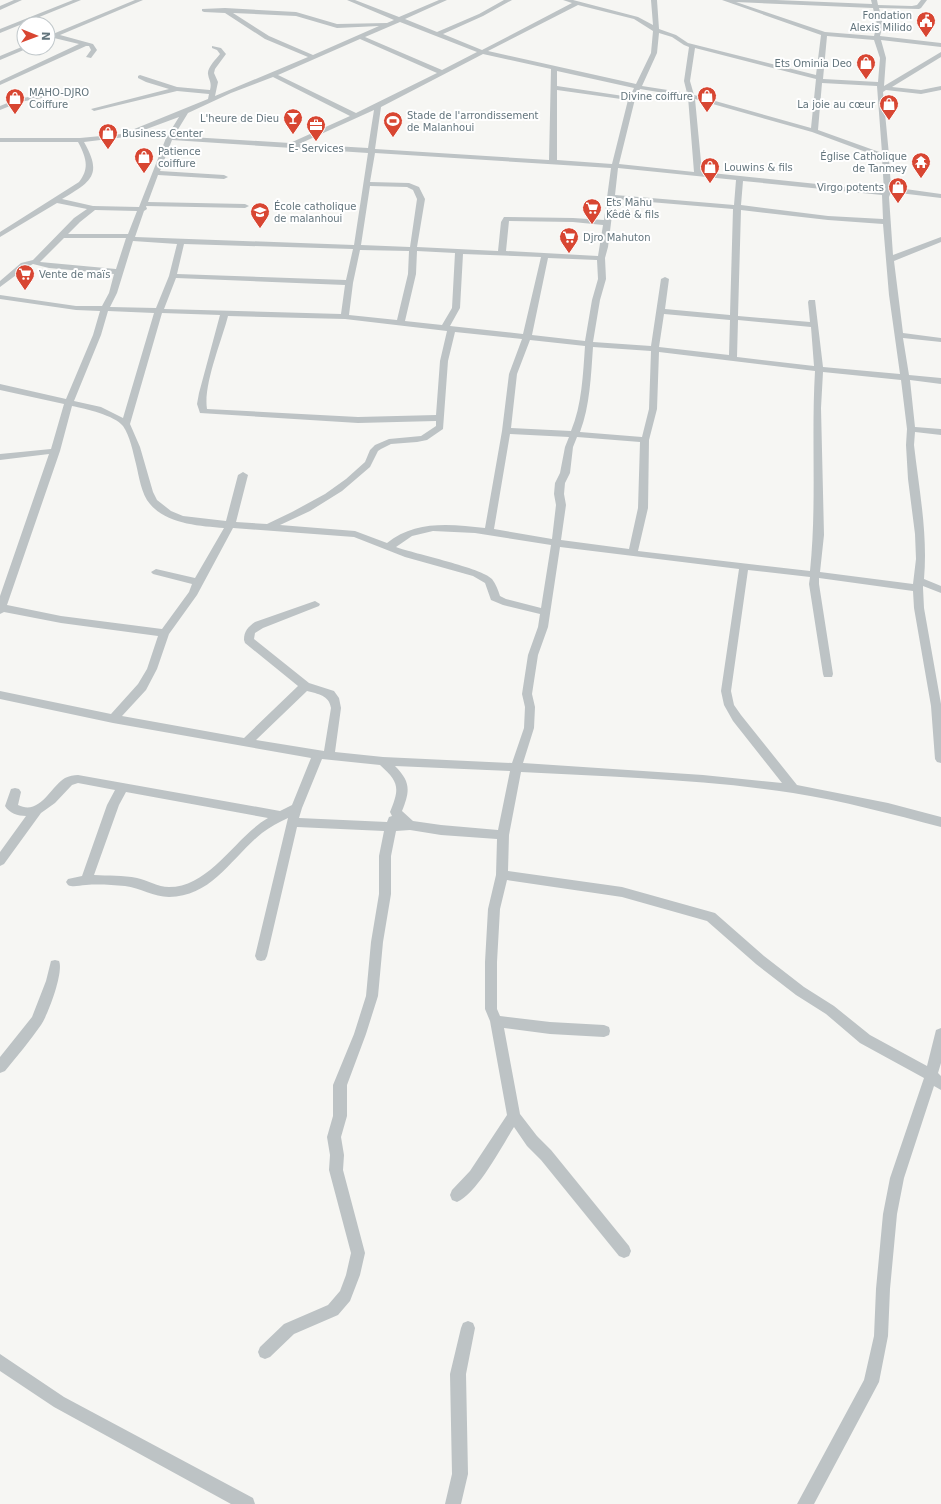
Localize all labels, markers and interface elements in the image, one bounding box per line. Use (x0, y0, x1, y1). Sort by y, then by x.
place label: Fondation Alexis Milido (850, 10, 912, 33)
public building icon: Fondation Alexis Milido (915, 10, 937, 38)
north arrow (16, 16, 56, 56)
text: N (39, 31, 52, 41)
shop icon: Ets Ominia Deo (855, 52, 877, 80)
place label: Ets Ominia Deo (775, 58, 852, 69)
shop icon: Divine coiffure (696, 85, 718, 113)
shop icon: MAHO-DJRO Coiffure (4, 87, 26, 115)
place label: MAHO-DJRO Coiffure (29, 87, 89, 110)
place label: Divine coiffure (620, 91, 693, 102)
shop icon: La joie au cœur (878, 93, 900, 121)
place label: La joie au cœur (797, 99, 876, 110)
bar icon: L'heure de Dieu (282, 107, 304, 135)
sports icon: Stade de l'arrondissement de Malanhoui (382, 110, 404, 138)
place label: Stade de l'arrondissement de Malanhoui (407, 110, 539, 133)
place label: L'heure de Dieu (200, 113, 279, 124)
office icon: E- Services (305, 114, 327, 142)
shop icon: Business Center (97, 122, 119, 150)
place label: Business Center (122, 128, 204, 139)
place label: E- Services (288, 143, 344, 154)
shop icon: Patience coiffure (133, 146, 155, 174)
place label: Patience coiffure (158, 146, 201, 169)
place label: Église Catholique de Tanmey (820, 150, 907, 174)
temple icon: Église Catholique de Tanmey (910, 151, 932, 179)
shop icon: Louwins & fils (699, 156, 721, 184)
place label: Louwins & fils (724, 162, 793, 173)
shop icon: Virgo potents (887, 176, 909, 204)
place label: Virgo potents (817, 182, 884, 193)
supermarket icon: Ets Mahu Kêdê & fils (581, 197, 603, 225)
place label: Ets Mahu Kêdê & fils (606, 197, 659, 220)
place label: École catholique de malanhoui (274, 200, 356, 224)
school or university icon: École catholique de malanhoui (249, 201, 271, 229)
supermarket icon: Djro Mahuton (558, 226, 580, 254)
place label: Djro Mahuton (583, 232, 650, 243)
supermarket icon: Vente de maïs (14, 263, 36, 291)
place label: Vente de maïs (39, 269, 110, 280)

